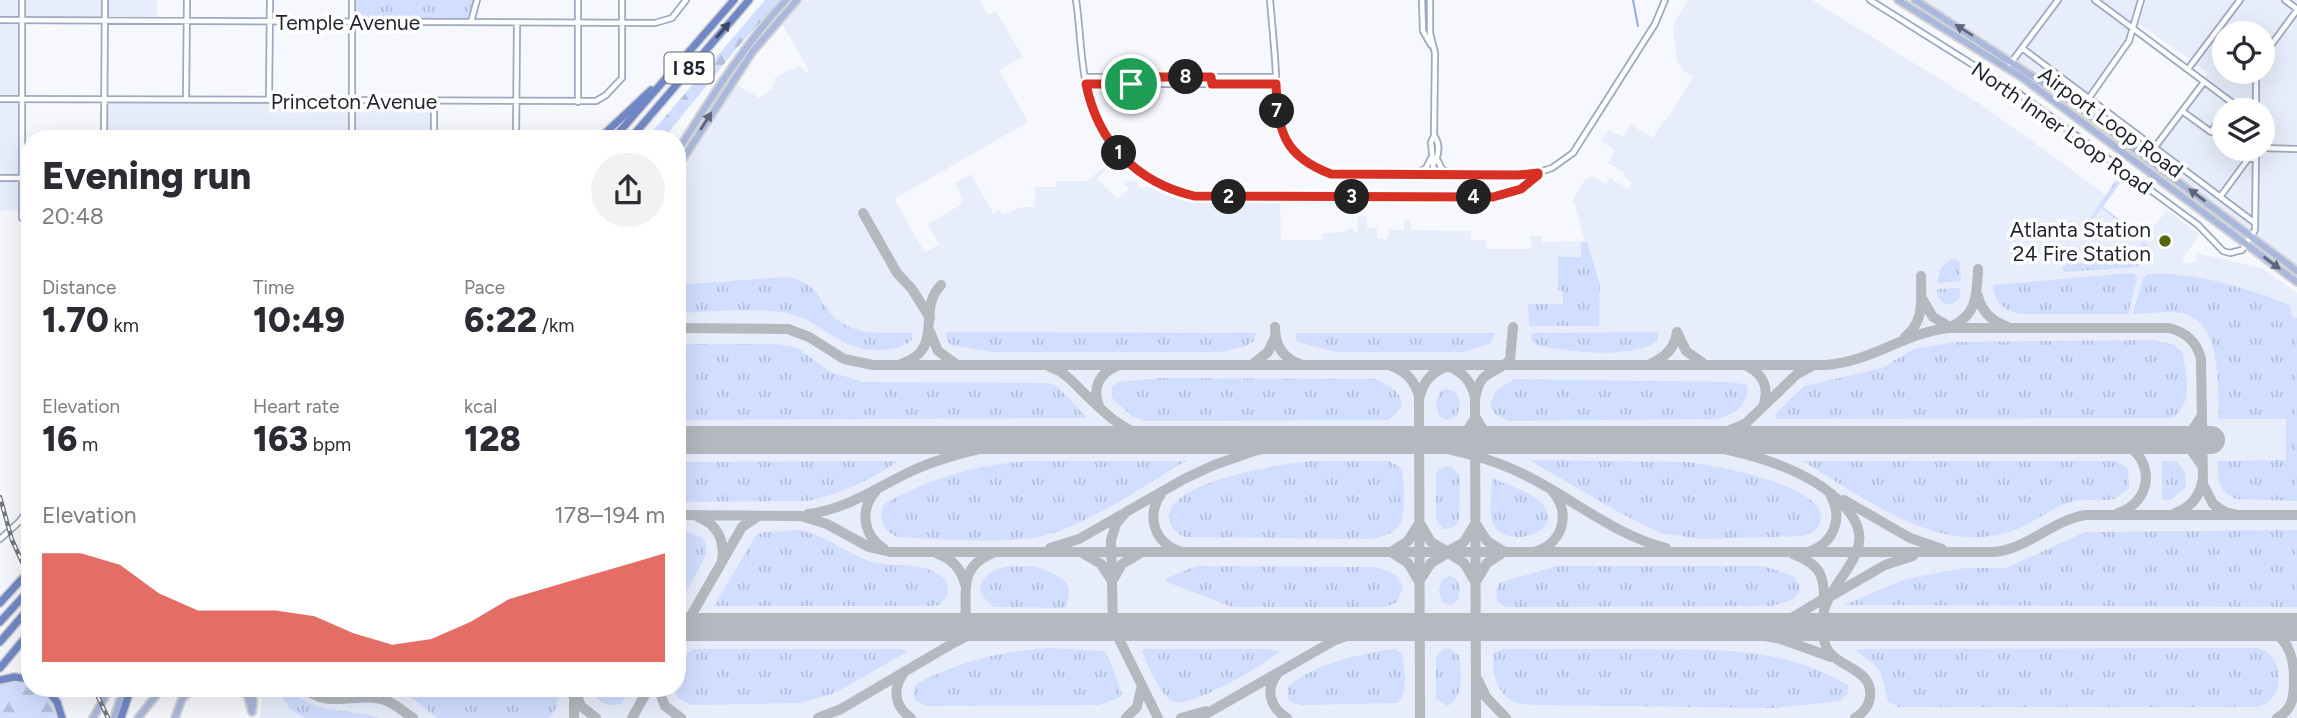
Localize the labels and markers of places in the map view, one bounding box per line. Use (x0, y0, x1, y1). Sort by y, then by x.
pin (1101, 54, 1161, 114)
pin: 8 (1168, 60, 1204, 94)
pin: 7 (1260, 94, 1294, 128)
pin: 1 (1102, 136, 1136, 170)
pin: 2 (1212, 180, 1246, 214)
pin: 3 (1334, 180, 1370, 214)
pin: 4 (1456, 180, 1492, 214)
place label: Atlanta Station 24 Fire Station (2010, 217, 2151, 266)
marker: Atlanta Station 24 Fire Station (2157, 233, 2173, 249)

